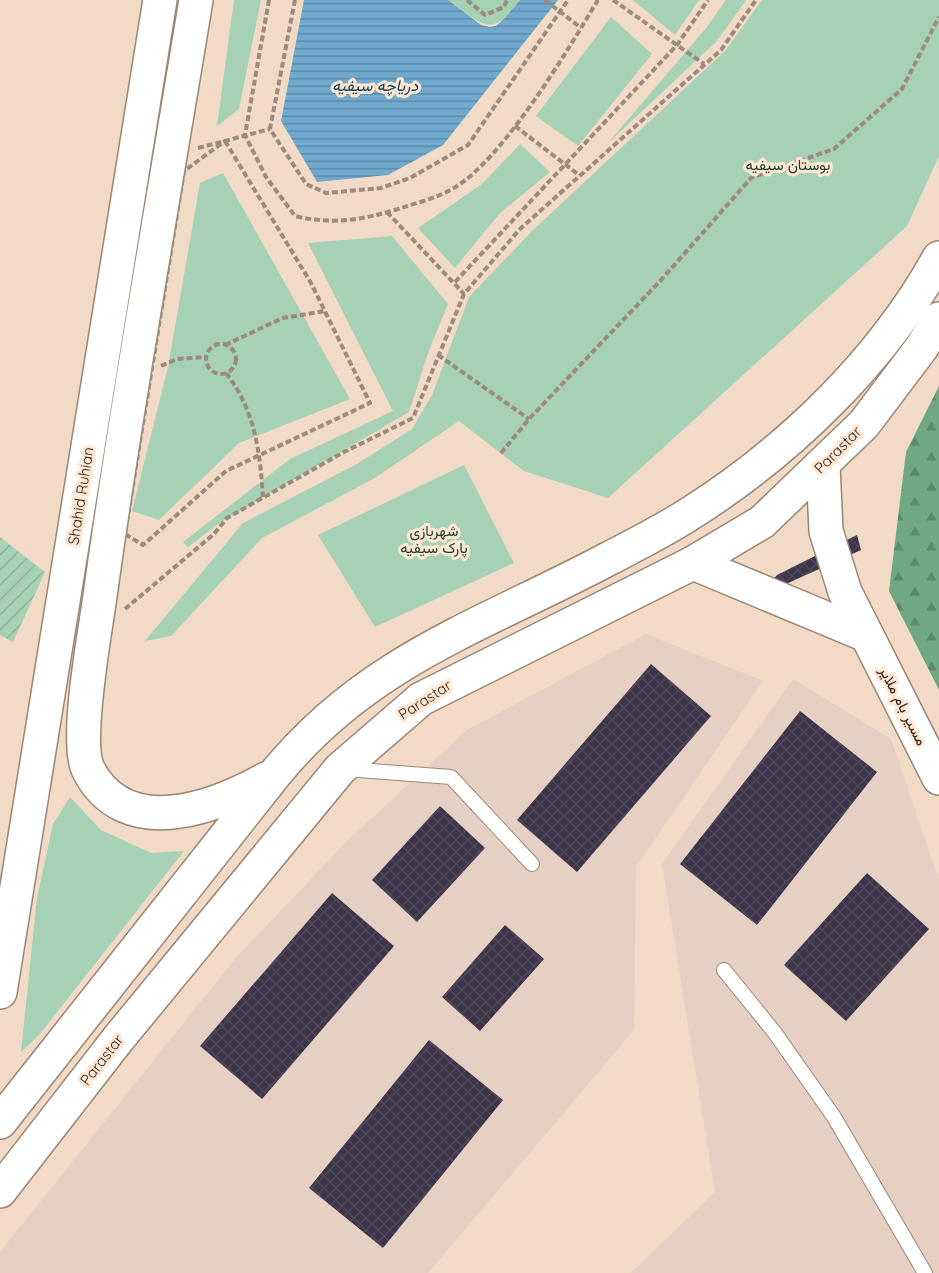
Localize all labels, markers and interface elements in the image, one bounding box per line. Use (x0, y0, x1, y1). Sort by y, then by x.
water label: دریاچه سیفیه (332, 75, 418, 97)
park label: بوستان سیفیه (746, 155, 830, 174)
street label: Parastar (810, 422, 866, 477)
street label: Shahid Ruhian (63, 446, 98, 546)
park label: شهربازی پارک سیفیه (400, 521, 468, 558)
street label: مسیر بام ملایر (874, 662, 931, 749)
street label: Parastar (395, 675, 455, 724)
street label: Parastar (76, 1030, 128, 1089)

